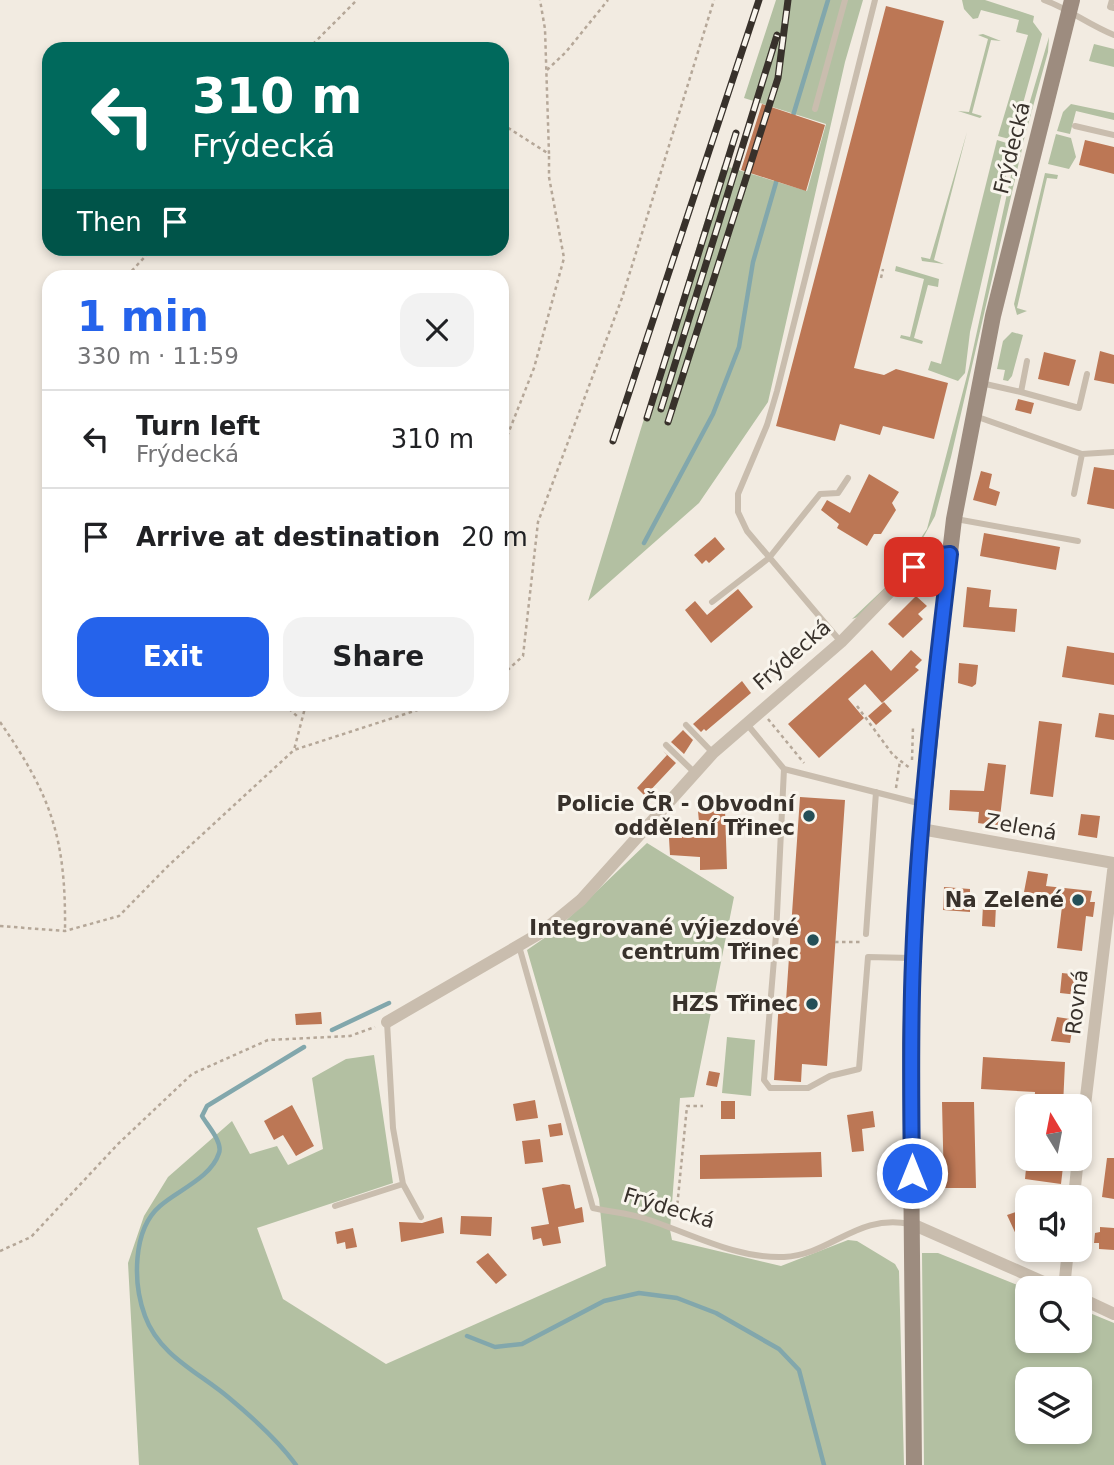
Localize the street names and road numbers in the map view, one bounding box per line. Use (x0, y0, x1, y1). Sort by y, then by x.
street label: Frýdecká (989, 99, 1035, 197)
street label: Frýdecká (749, 615, 835, 695)
street label: Zelená (983, 809, 1059, 845)
street label: Rovná (1061, 968, 1093, 1036)
street label: Frýdecká (621, 1183, 717, 1233)

